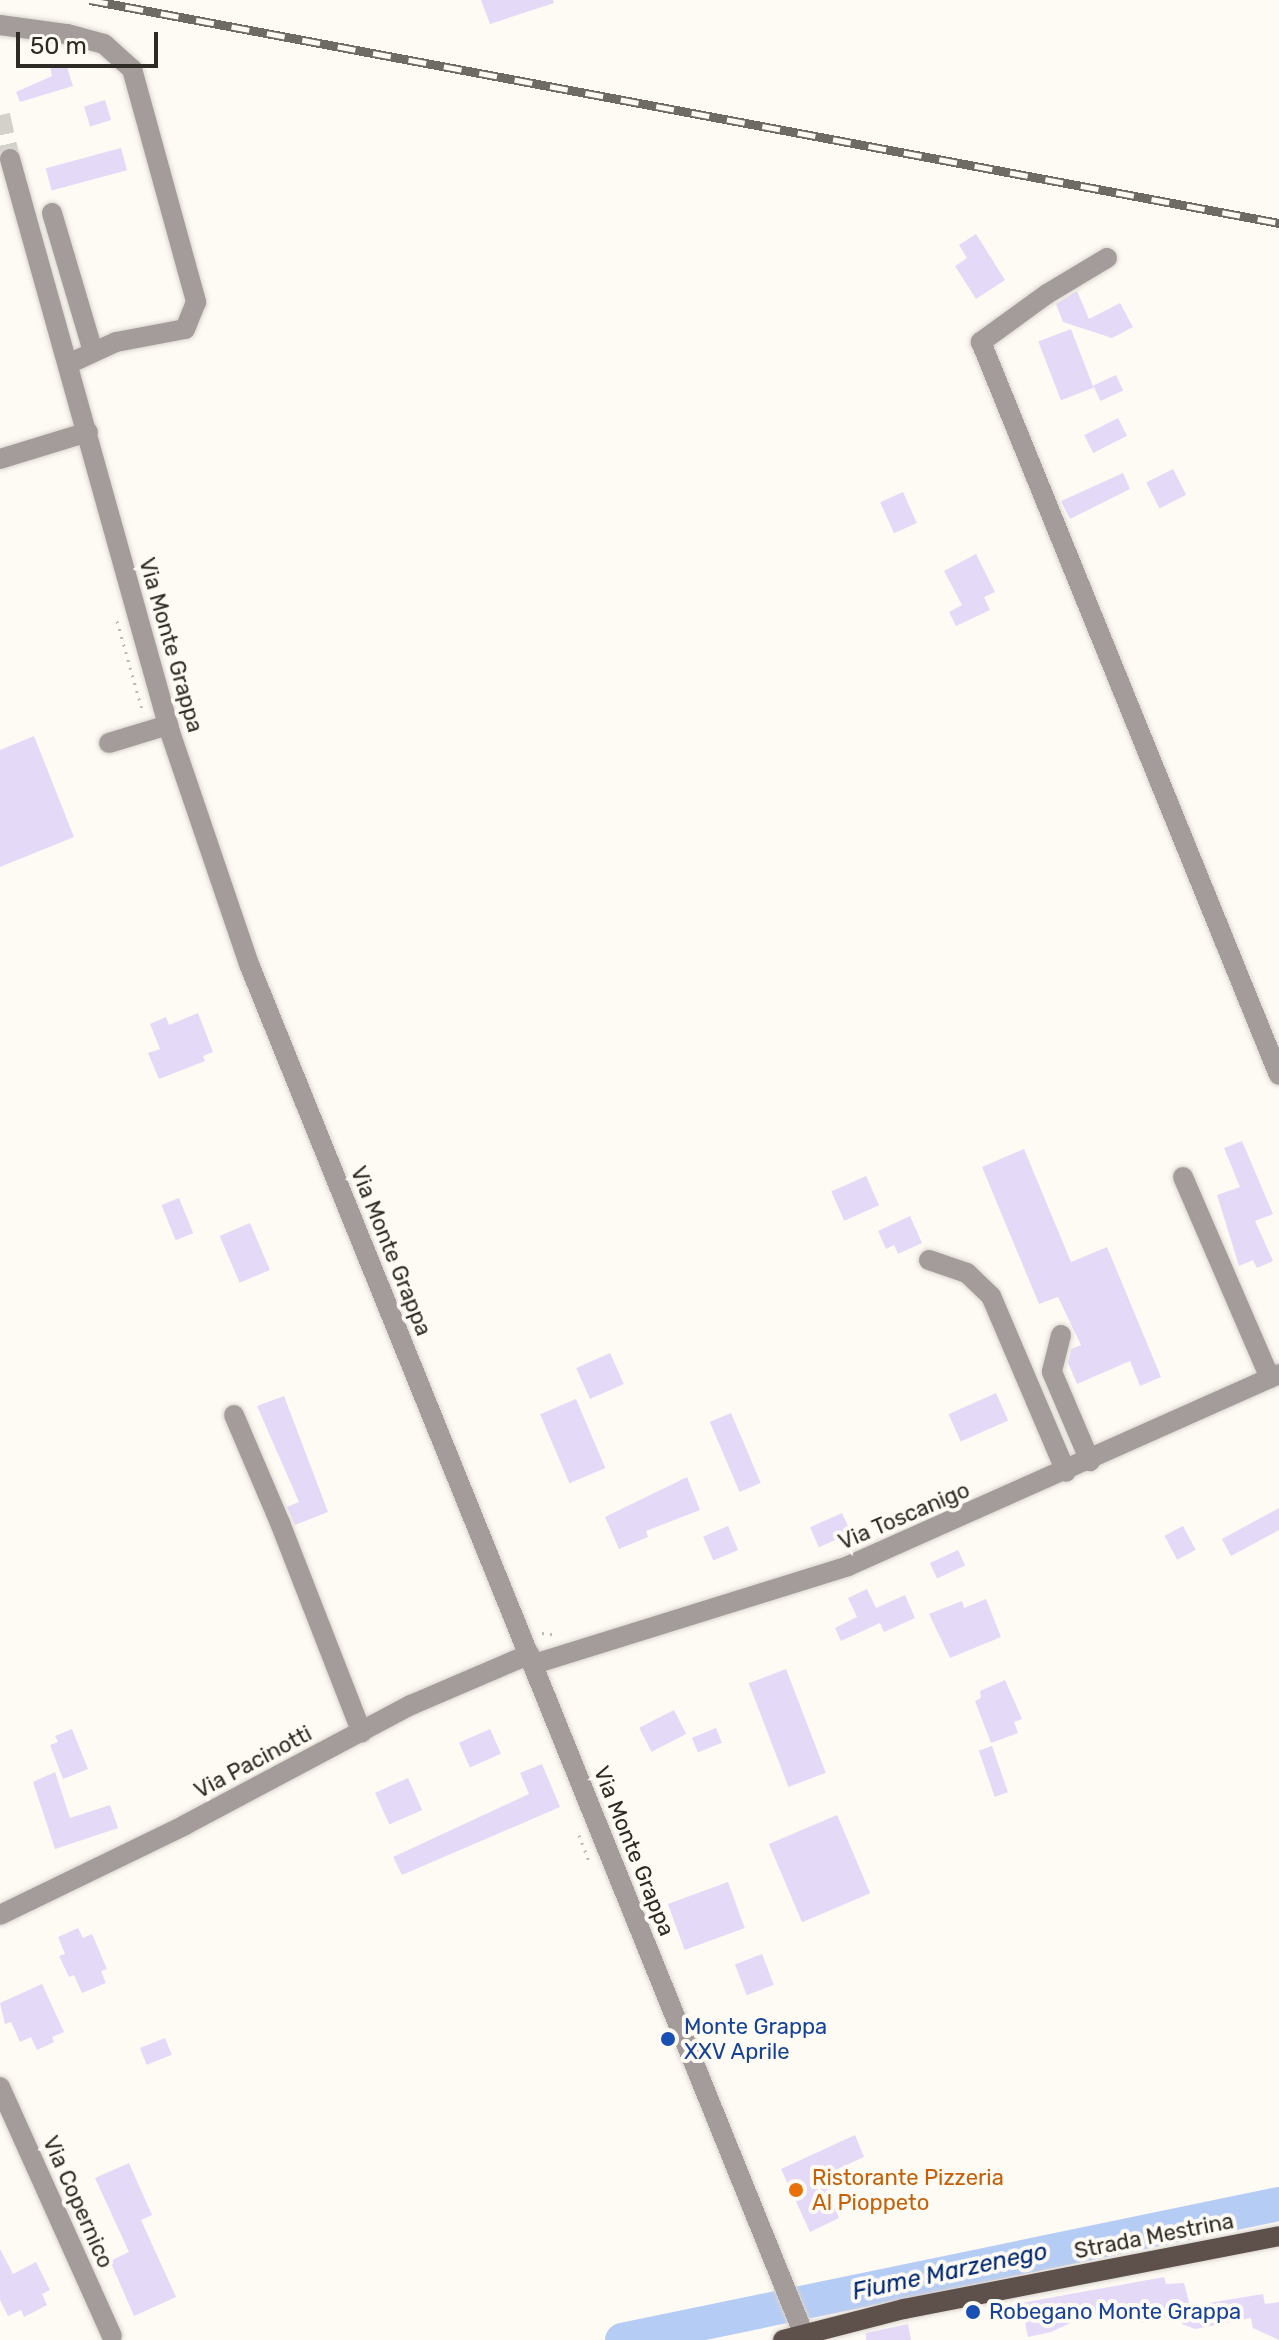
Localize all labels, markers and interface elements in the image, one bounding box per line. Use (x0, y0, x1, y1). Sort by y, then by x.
scale bar (20, 16, 162, 66)
text: 50 m (30, 32, 87, 60)
street label: Via Monte Grappa (133, 555, 209, 735)
street label: Via Monte Grappa (345, 1162, 437, 1340)
street label: Via Toscanigo (834, 1476, 974, 1556)
street label: Via Pacinotti (190, 1720, 316, 1804)
street label: Via Monte Grappa (588, 1762, 680, 1940)
place label: Monte Grappa XXV Aprile (684, 2013, 827, 2064)
marker: Monte Grappa XXV Aprile (659, 2030, 677, 2048)
street label: Via Copernico (37, 2132, 119, 2272)
place label: Ristorante Pizzeria Al Pioppeto (812, 2164, 1004, 2216)
marker: Ristorante Pizzeria Al Pioppeto (787, 2181, 805, 2199)
street label: Strada Mestrina (1072, 2208, 1236, 2264)
water label: Fiume Marzenego (850, 2237, 1050, 2307)
place label: Robegano Monte Grappa (989, 2299, 1241, 2325)
marker: Robegano Monte Grappa (964, 2303, 982, 2321)

